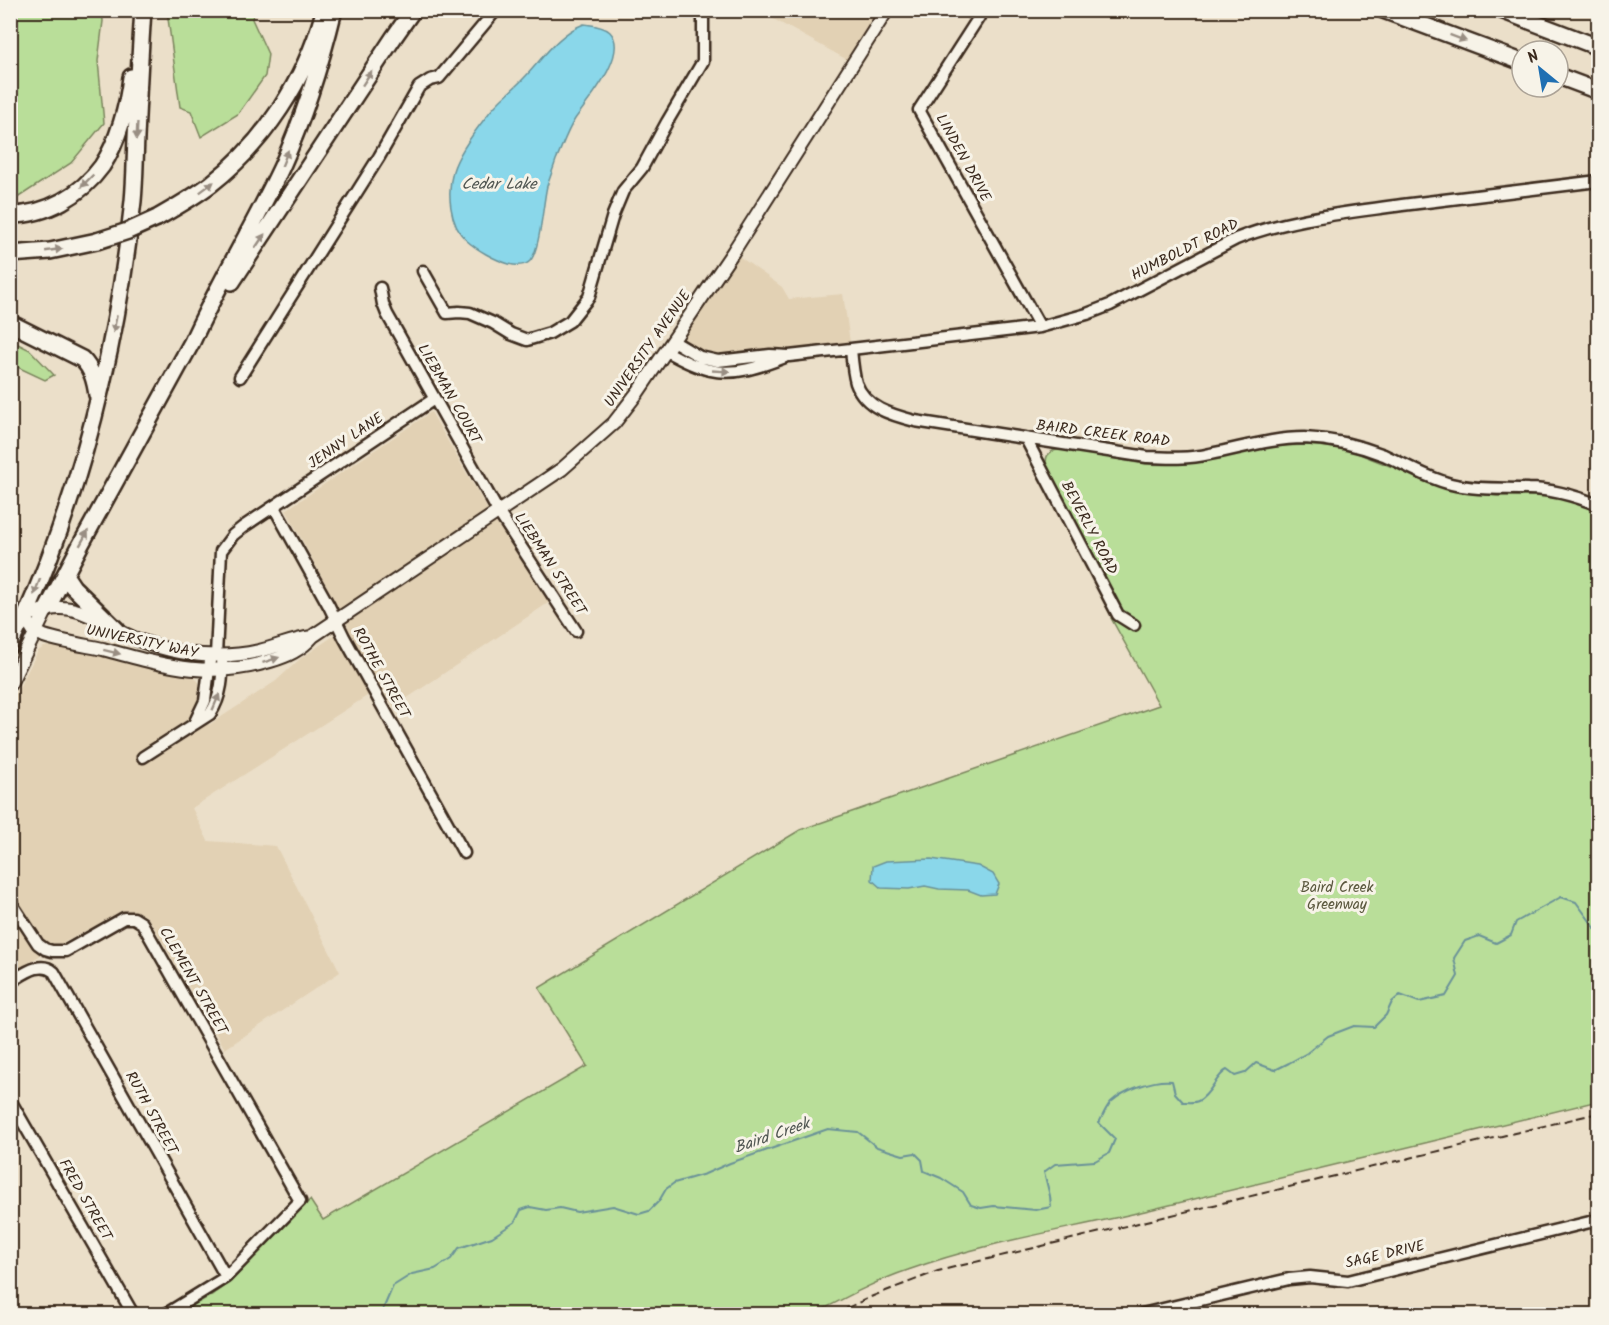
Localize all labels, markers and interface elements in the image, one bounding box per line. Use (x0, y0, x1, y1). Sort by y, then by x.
one-way arrow (1449, 34, 1467, 44)
north arrow (1510, 39, 1570, 99)
text: N (1523, 44, 1544, 71)
one-way arrow (362, 70, 373, 86)
street label: LINDEN DRIVE (929, 110, 998, 208)
one-way arrow (132, 121, 141, 140)
one-way arrow (280, 149, 290, 167)
water label: Cedar Lake (462, 172, 538, 197)
one-way arrow (81, 174, 95, 188)
one-way arrow (198, 181, 214, 193)
street label: HUMBOLDT ROAD (1127, 212, 1243, 288)
one-way arrow (254, 233, 266, 249)
one-way arrow (45, 246, 64, 255)
street label: UNIVERSITY AVENUE (598, 284, 698, 413)
one-way arrow (110, 315, 119, 334)
street label: LIEBMAN COURT (411, 339, 488, 450)
one-way arrow (711, 366, 730, 375)
street label: JENNY LANE (303, 406, 390, 475)
street label: BAIRD CREEK ROAD (1035, 414, 1172, 454)
street label: BEVERLY ROAD (1054, 477, 1124, 580)
street label: LIEBMAN STREET (508, 508, 593, 622)
one-way arrow (79, 529, 89, 546)
one-way arrow (32, 578, 41, 596)
street label: UNIVERSITY WAY (84, 618, 202, 666)
street label: ROTHE STREET (346, 623, 417, 725)
one-way arrow (103, 648, 121, 657)
one-way arrow (262, 655, 280, 665)
one-way arrow (212, 693, 221, 711)
park label: Baird Creek Greenway (1300, 876, 1375, 917)
street label: CLEMENT STREET (152, 923, 235, 1041)
street label: RUTH STREET (118, 1067, 185, 1161)
water label: Baird Creek (731, 1111, 815, 1161)
street label: FRED STREET (52, 1154, 119, 1247)
street label: SAGE DRIVE (1343, 1234, 1428, 1276)

